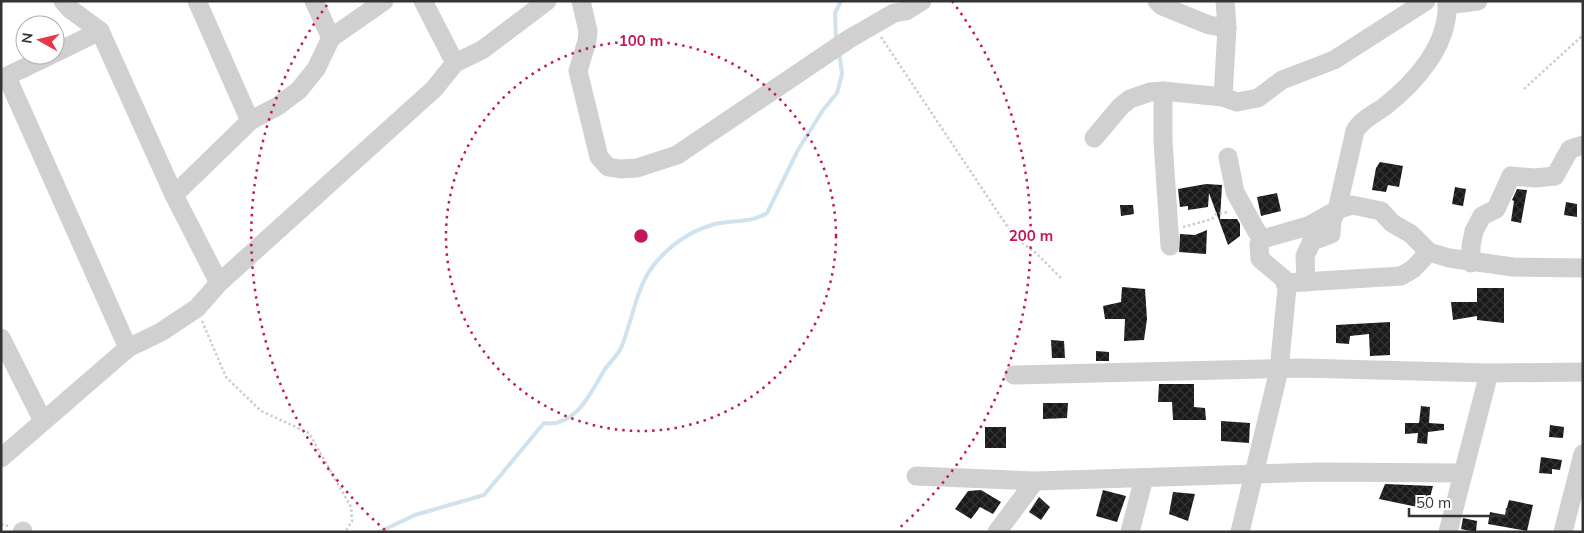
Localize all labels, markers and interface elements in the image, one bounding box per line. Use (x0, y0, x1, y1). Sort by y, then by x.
north arrow (15, 15, 65, 65)
text: 100 m (619, 31, 663, 50)
text: N (17, 32, 37, 45)
text: 200 m (1009, 226, 1053, 245)
centre of rings (632, 227, 650, 245)
scale bar (1409, 486, 1506, 518)
text: 50 m (1416, 493, 1451, 512)

